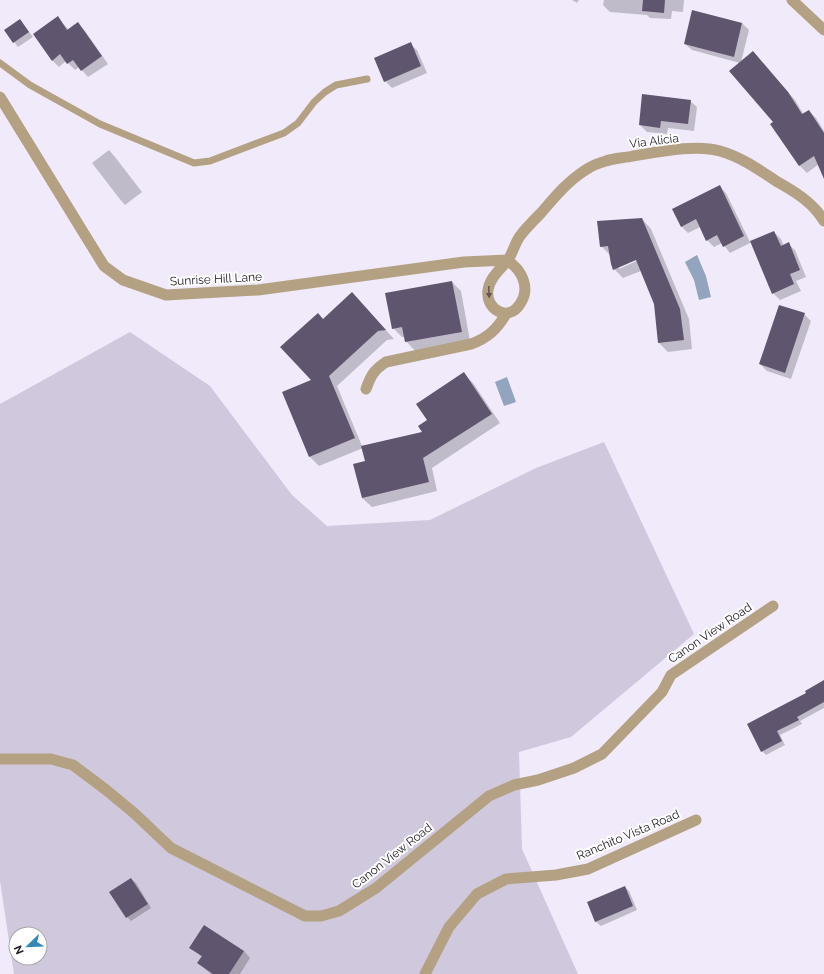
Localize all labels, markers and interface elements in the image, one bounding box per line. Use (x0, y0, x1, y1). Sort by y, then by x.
street label: Via Alicia (628, 131, 680, 151)
street label: Sunrise Hill Lane (169, 270, 263, 288)
one-way arrow (486, 286, 492, 299)
street label: Canon View Road (666, 600, 754, 666)
street label: Ranchito Vista Road (575, 807, 681, 863)
street label: Canon View Road (349, 820, 435, 892)
north arrow (8, 926, 48, 966)
text: N (12, 943, 27, 956)

